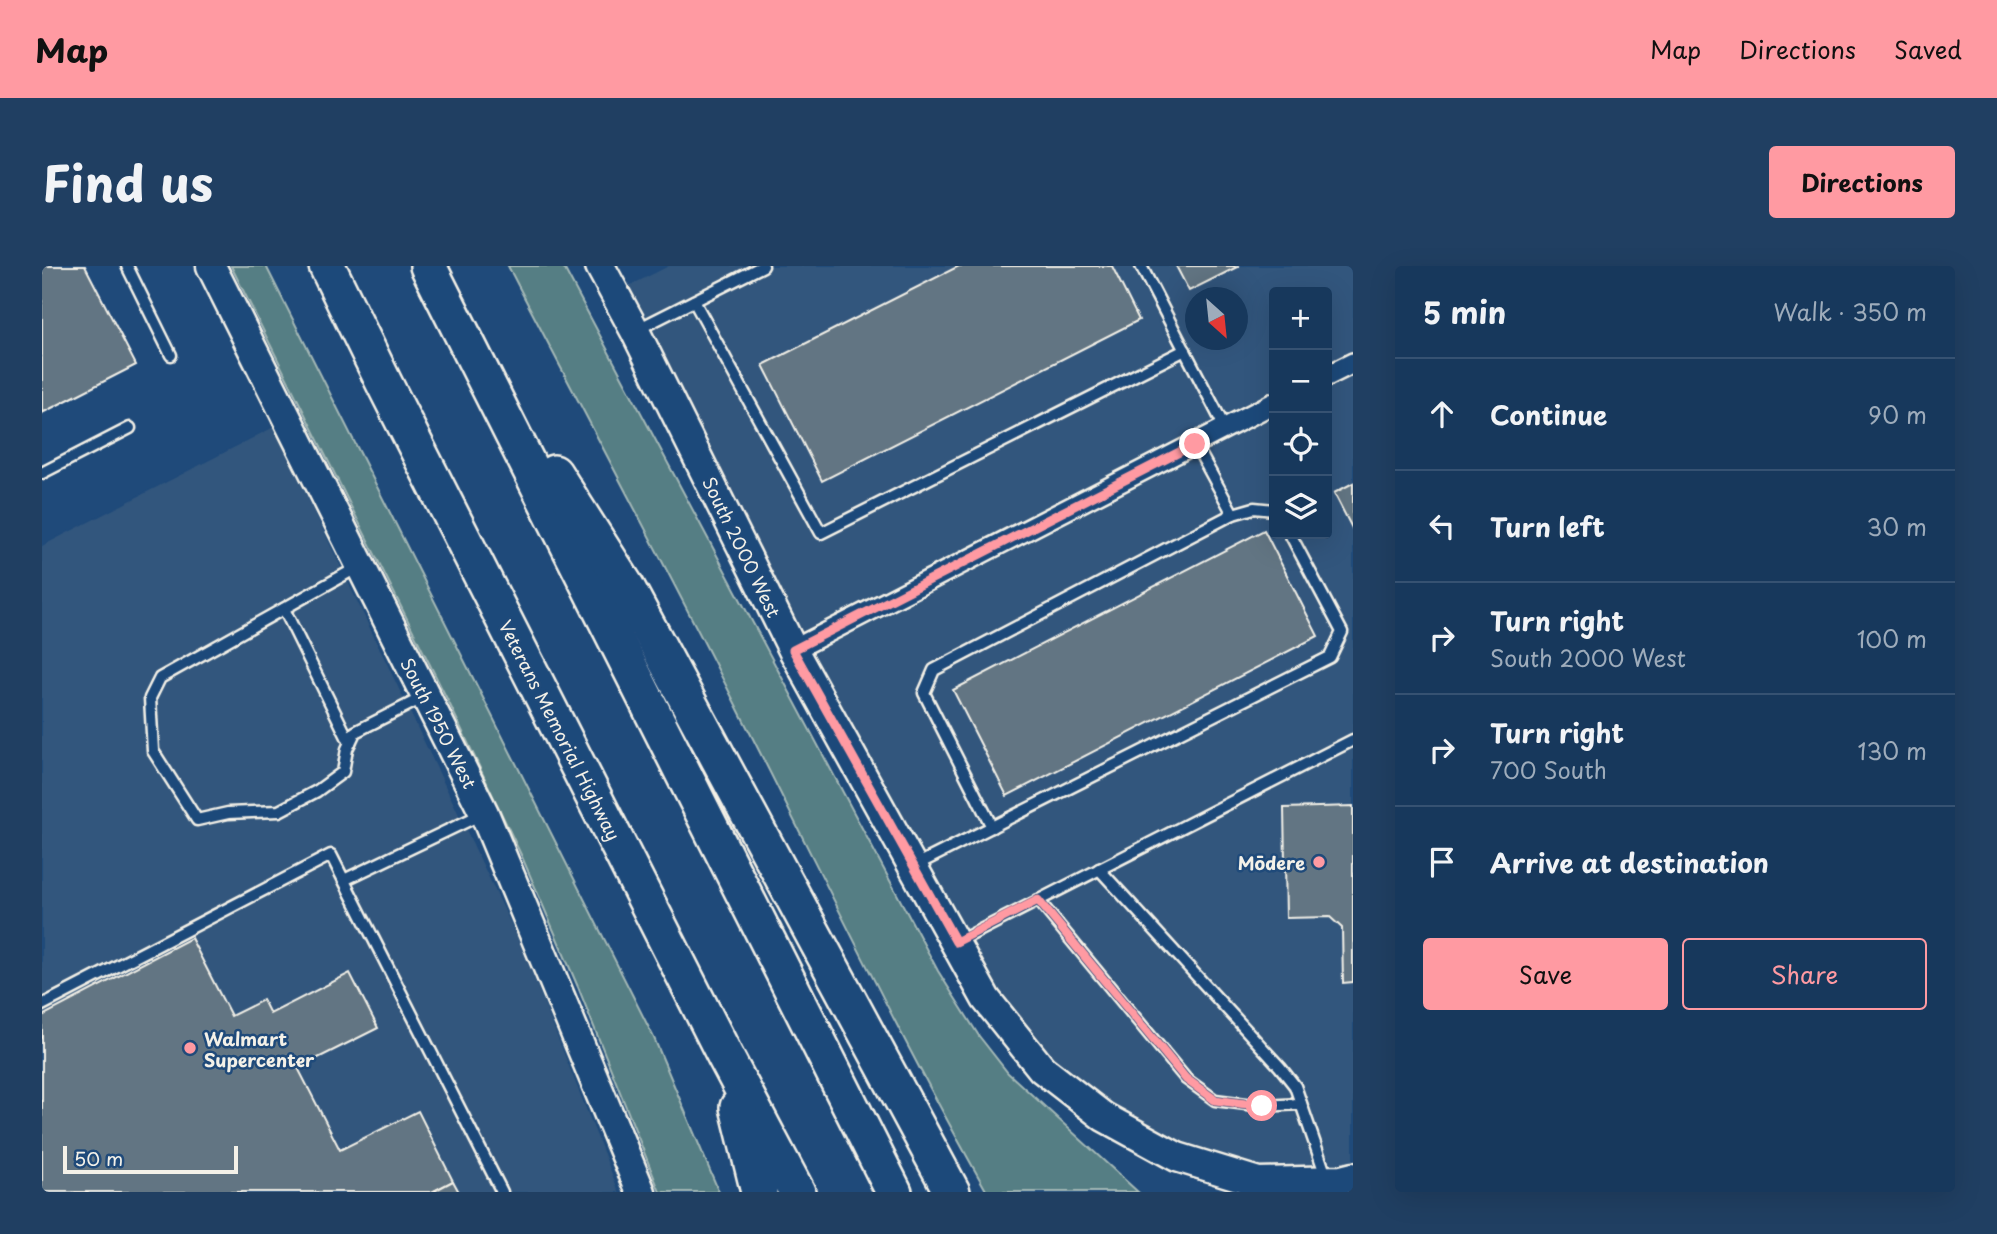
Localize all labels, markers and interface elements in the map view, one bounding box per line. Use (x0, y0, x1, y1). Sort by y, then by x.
text: Map (35, 24, 108, 74)
text: Map (1650, 31, 1701, 67)
text: Directions (1739, 31, 1856, 67)
text: Saved (1894, 31, 1962, 67)
text: Find us (42, 145, 213, 219)
button: Directions (1769, 146, 1955, 218)
north arrow (1185, 287, 1248, 350)
map controls (1269, 287, 1332, 539)
button: + (1269, 287, 1332, 350)
text: 5 min (1423, 289, 1506, 334)
text: Walk · 350 m (1774, 294, 1927, 329)
button: − (1269, 350, 1332, 413)
icon: ahead (1423, 395, 1461, 433)
text: Continue (1490, 395, 1607, 434)
text: 90 m (1868, 397, 1927, 432)
button: locate (1269, 413, 1332, 476)
route end (1179, 428, 1210, 459)
street label: South 2000 West (696, 472, 788, 622)
button: layers (1269, 476, 1332, 539)
icon: left (1423, 507, 1461, 545)
text: Turn left (1490, 507, 1605, 546)
text: 30 m (1866, 509, 1927, 544)
text: Turn right (1490, 601, 1624, 640)
street label: Veterans Memorial Highway (493, 615, 627, 845)
icon: right (1423, 619, 1461, 657)
text: 100 m (1857, 621, 1927, 656)
text: South 2000 West (1490, 640, 1686, 675)
street label: South 1950 West (394, 653, 484, 793)
text: Turn right (1490, 713, 1624, 752)
icon: right (1423, 731, 1461, 769)
text: 130 m (1857, 733, 1927, 768)
text: 700 South (1490, 752, 1607, 787)
icon: arrive (1423, 843, 1461, 881)
text: Arrive at destination (1490, 843, 1769, 882)
place label: Mōdere (1238, 849, 1305, 876)
marker: Mōdere (1311, 854, 1327, 870)
button: Save (1423, 938, 1668, 1010)
button: Share (1682, 938, 1927, 1010)
place label: Walmart Supercenter (204, 1025, 315, 1073)
marker: Walmart Supercenter (182, 1040, 198, 1056)
route start (1246, 1090, 1277, 1121)
scale bar (63, 1143, 238, 1175)
text: 50 m (74, 1144, 123, 1172)

